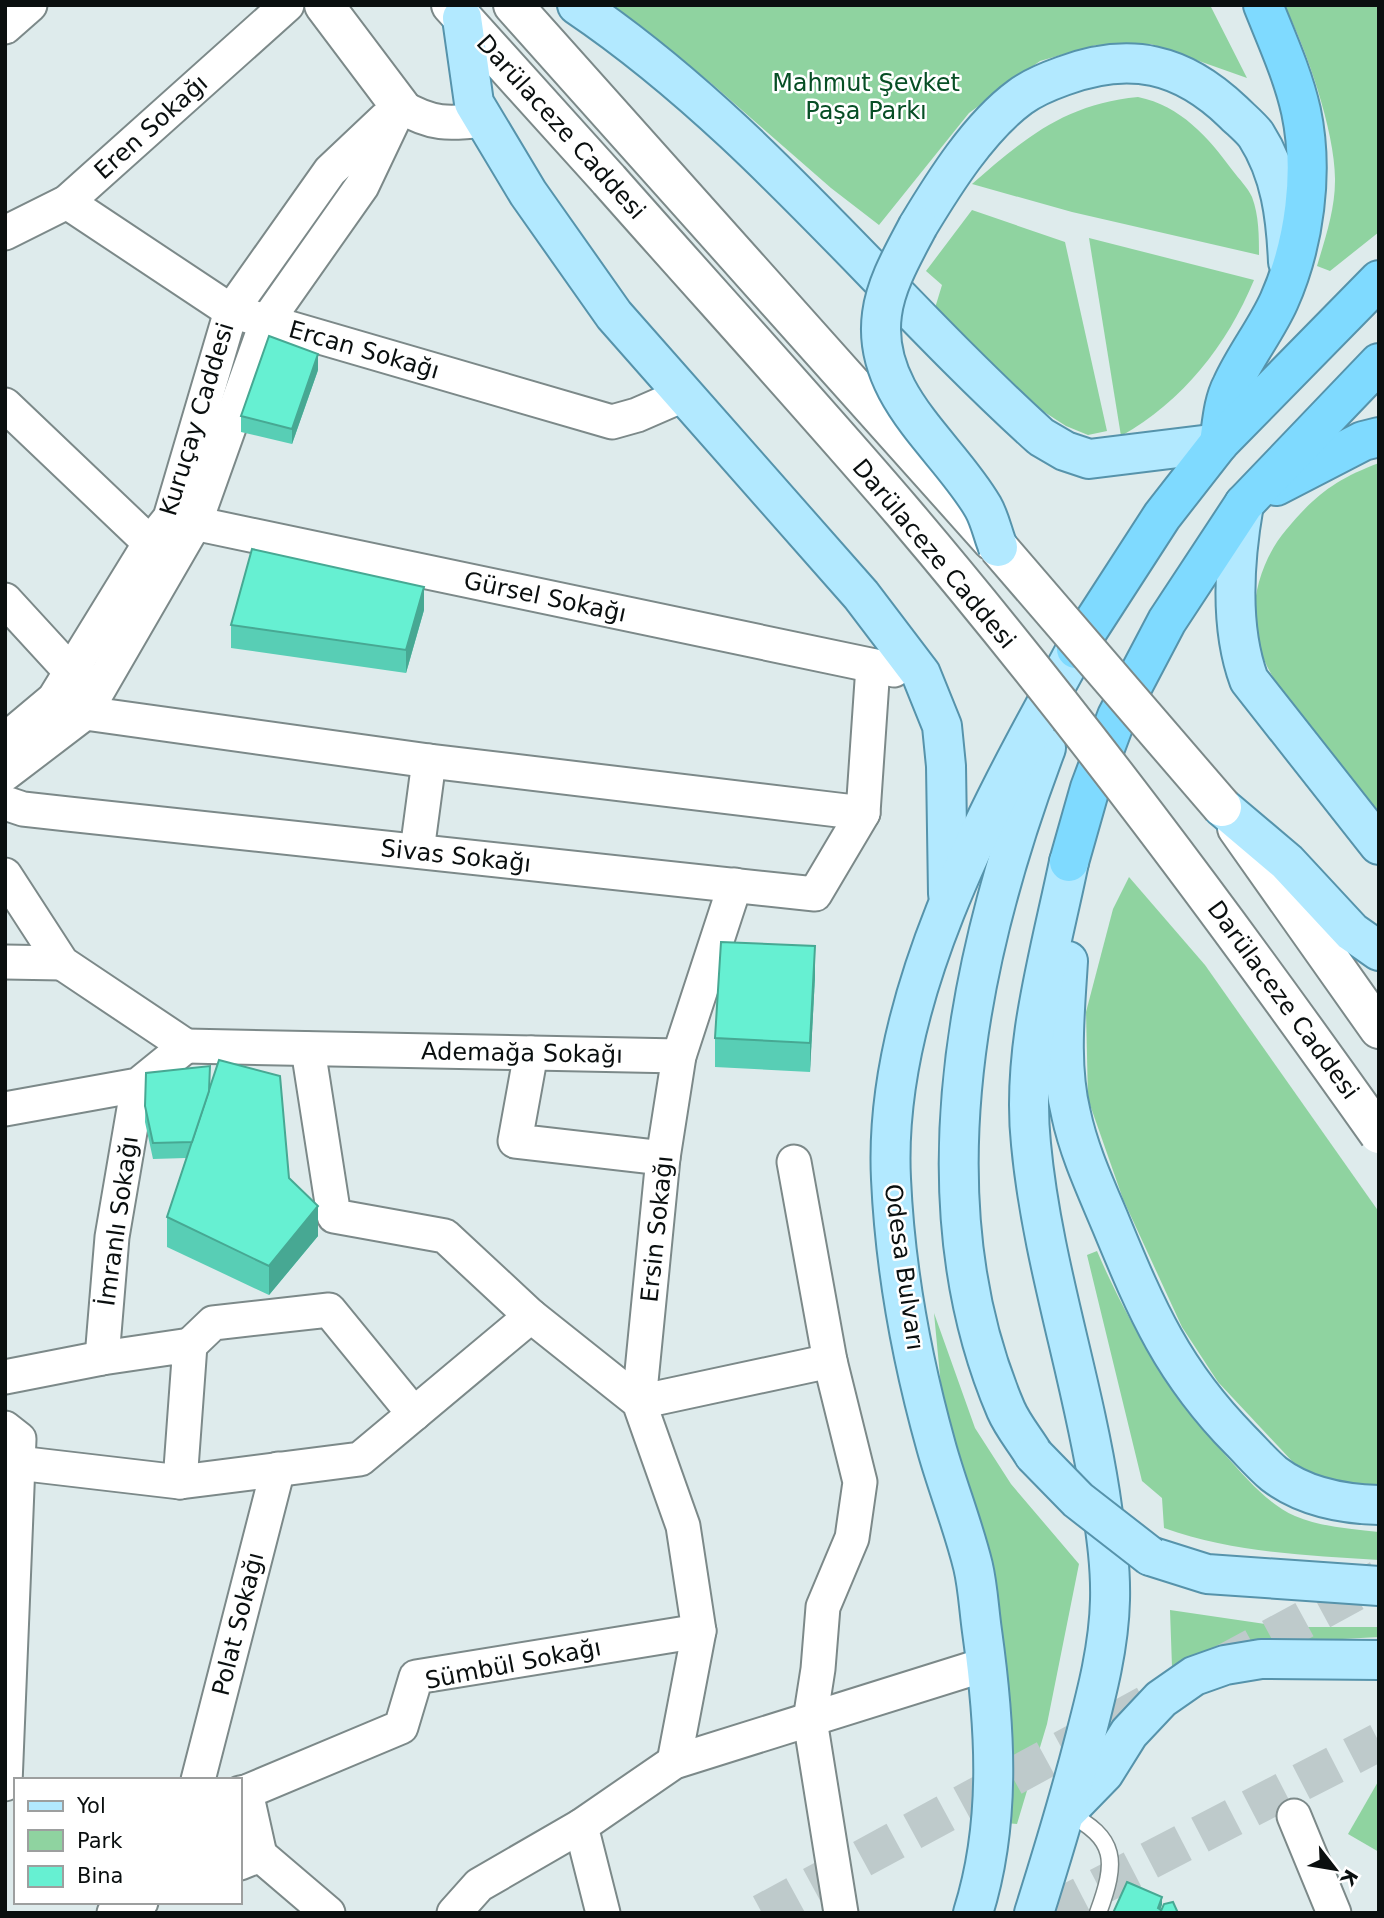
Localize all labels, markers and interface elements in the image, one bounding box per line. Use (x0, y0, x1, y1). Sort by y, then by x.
street label: Darülaceze Caddesi (471, 29, 651, 225)
street label: Eren Sokağı (89, 69, 213, 185)
park label: Mahmut Şevket Paşa Parkı (772, 69, 960, 125)
street label: Ercan Sokağı (286, 315, 442, 385)
street label: Kuruçay Caddesi (154, 319, 240, 519)
street label: Darülaceze Caddesi (847, 454, 1021, 654)
street label: Gürsel Sokağı (461, 566, 629, 628)
street label: Sivas Sokağı (379, 834, 533, 878)
street label: Darülaceze Caddesi (1202, 895, 1364, 1105)
street label: Ademağa Sokağı (421, 1037, 623, 1069)
street label: İmranlı Sokağı (91, 1134, 144, 1308)
street label: Ersin Sokağı (635, 1154, 679, 1304)
street label: Odesa Bulvarı (878, 1182, 930, 1352)
street label: Polat Sokağı (207, 1549, 269, 1699)
street label: Sümbül Sokağı (423, 1633, 603, 1695)
legend (14, 1778, 242, 1904)
text: Yol (76, 1794, 106, 1818)
text: Park (77, 1829, 123, 1853)
north arrow (1300, 1834, 1370, 1904)
text: Bina (77, 1864, 123, 1888)
text: K (1336, 1866, 1363, 1891)

